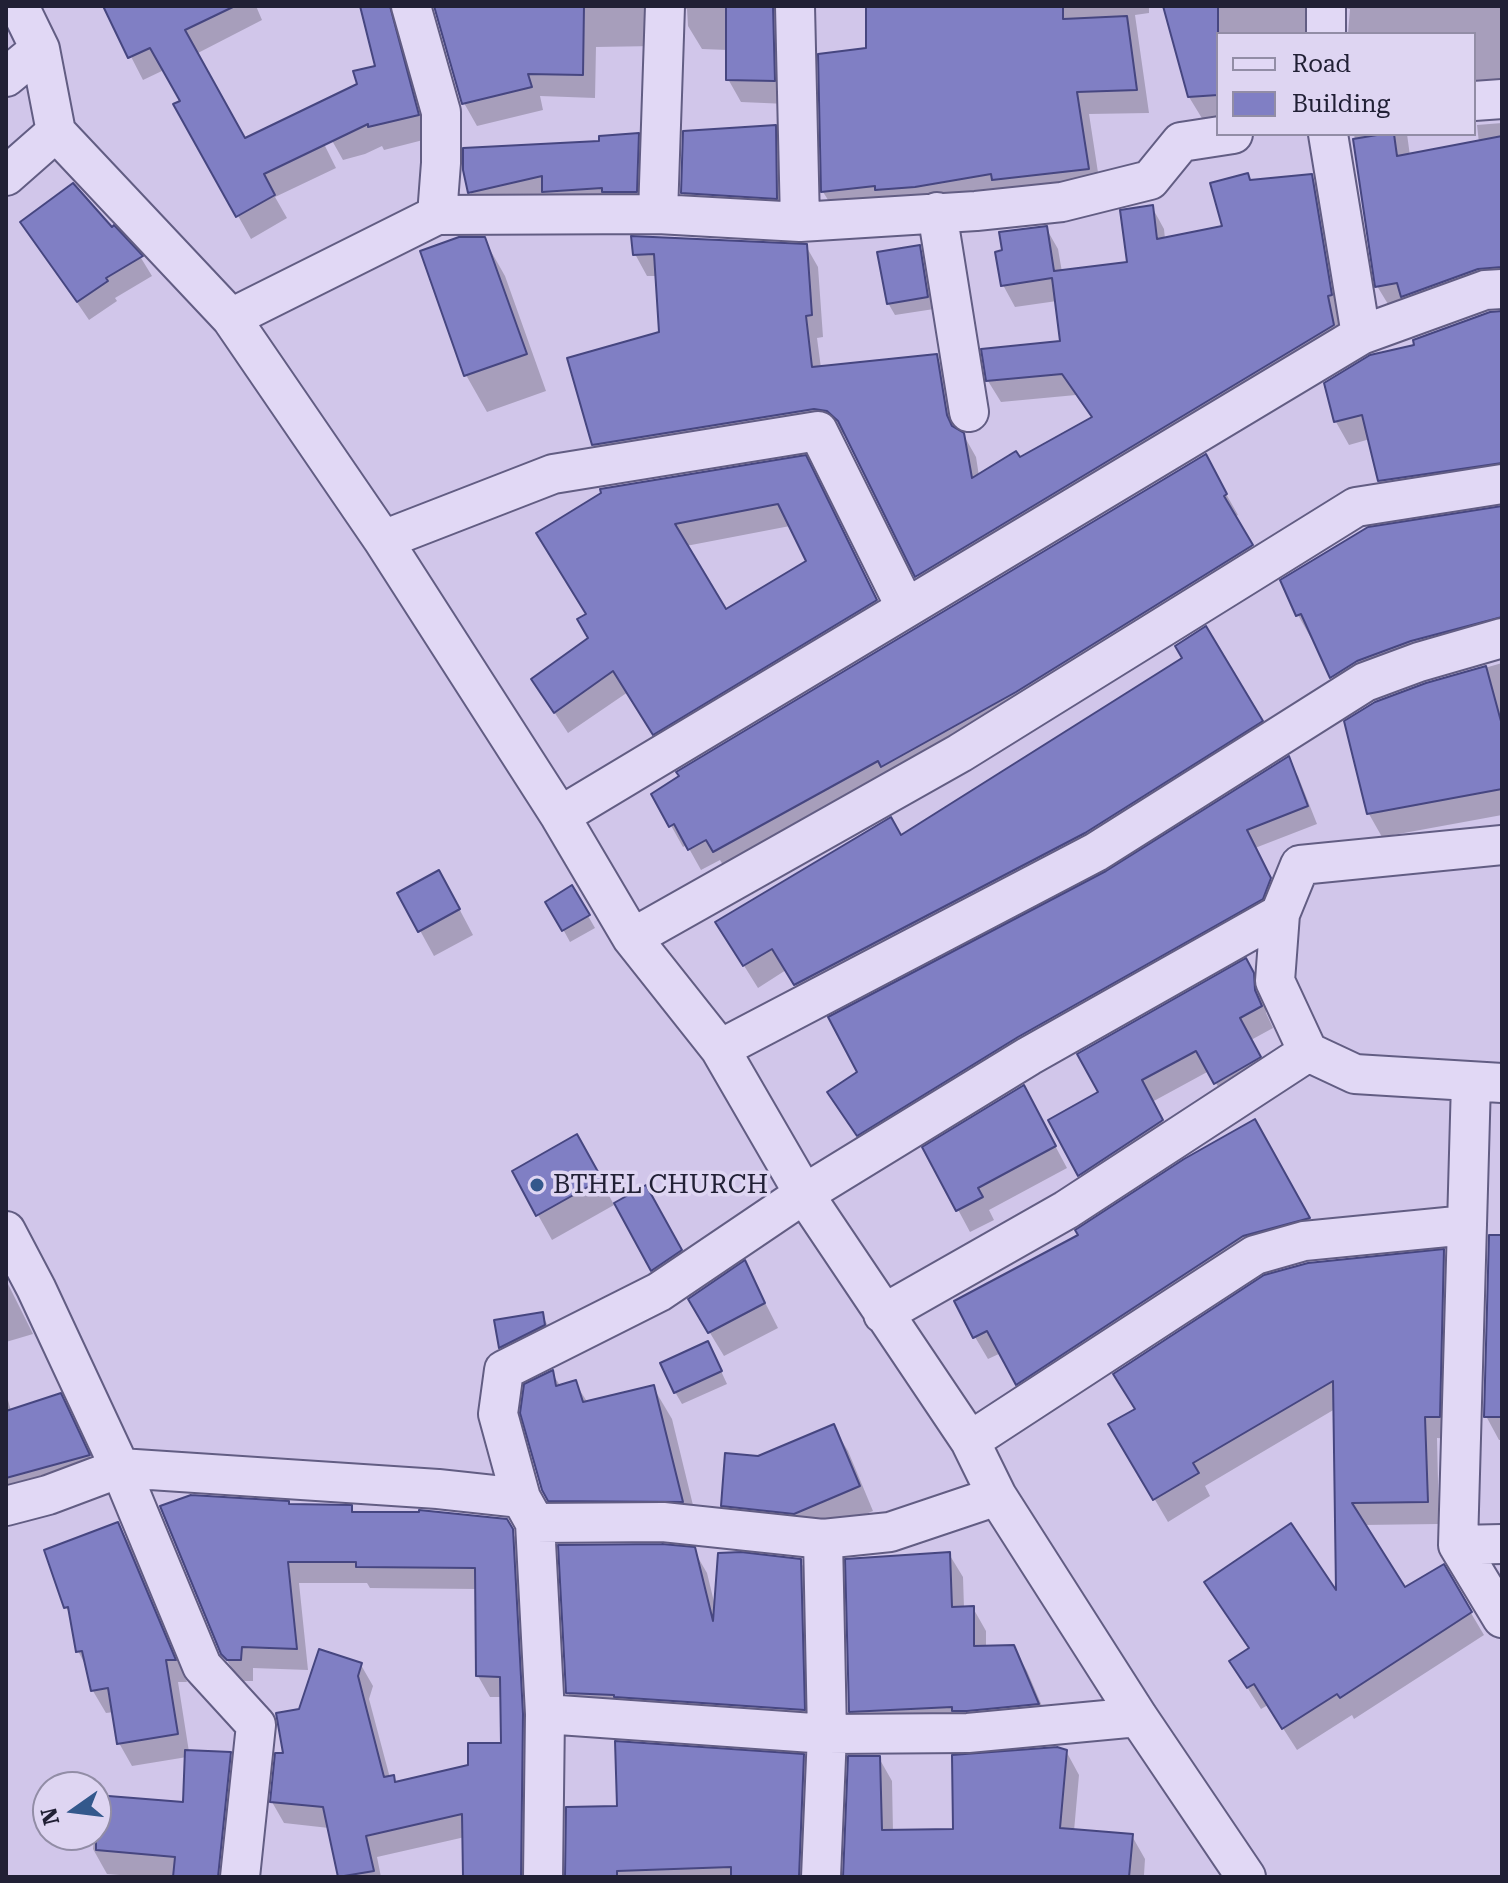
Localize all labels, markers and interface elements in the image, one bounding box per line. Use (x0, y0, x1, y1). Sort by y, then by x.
legend (1216, 32, 1476, 136)
text: Road (1292, 50, 1351, 78)
text: Building (1292, 90, 1390, 118)
place label: BTHEL CHURCH (553, 1169, 768, 1201)
marker: BTHEL CHURCH (528, 1176, 546, 1194)
north arrow (32, 1771, 112, 1851)
text: N (36, 1805, 64, 1828)

